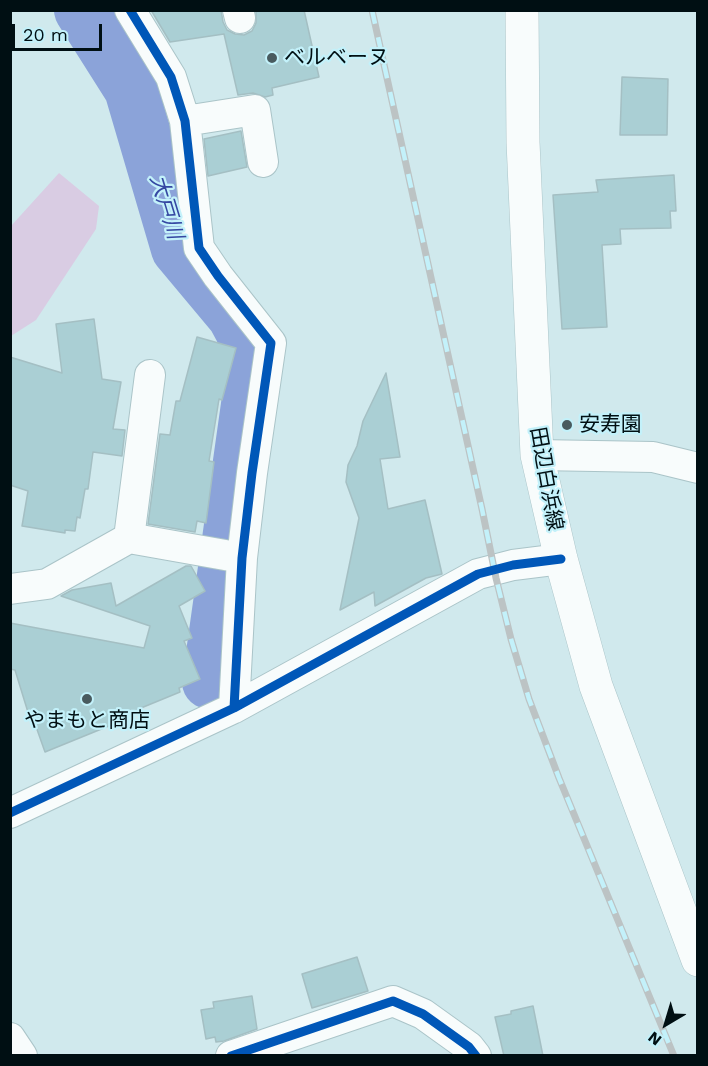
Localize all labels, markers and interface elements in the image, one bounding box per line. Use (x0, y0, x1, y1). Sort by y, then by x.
scale bar (15, 12, 105, 50)
text: 20 m (23, 24, 68, 45)
place label: ベルベーヌ (284, 45, 389, 71)
marker: ベルベーヌ (265, 51, 279, 65)
water label: 大戸川 (144, 172, 188, 242)
place label: 安寿園 (579, 412, 642, 438)
marker: 安寿園 (560, 418, 574, 432)
street label: 田辺白浜線 (524, 425, 568, 533)
marker: やまもと商店 (80, 692, 94, 706)
place label: やまもと商店 (24, 708, 150, 734)
north arrow (636, 994, 696, 1054)
text: N (644, 1027, 665, 1050)

